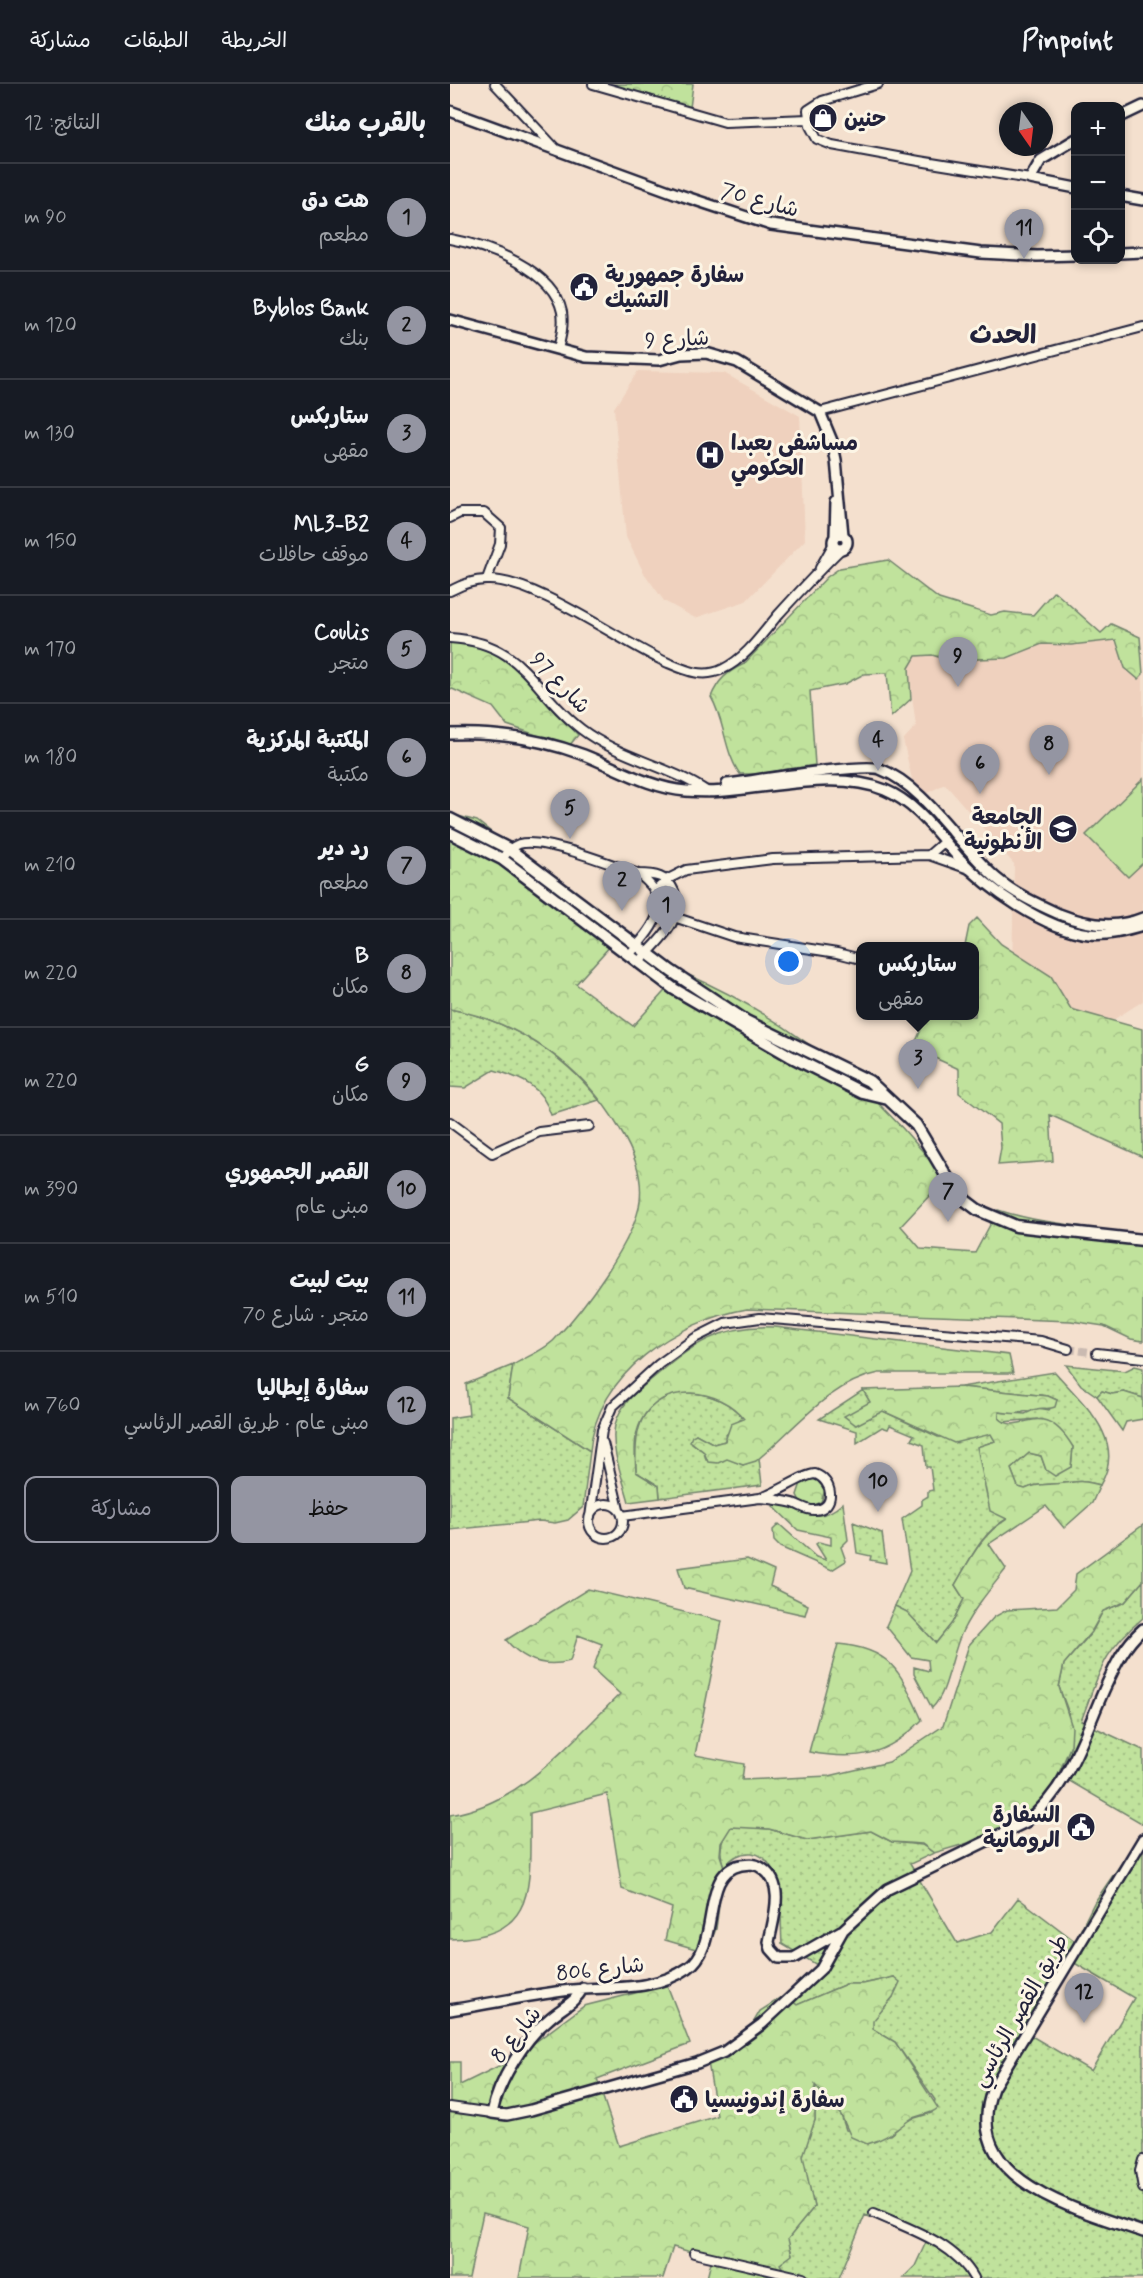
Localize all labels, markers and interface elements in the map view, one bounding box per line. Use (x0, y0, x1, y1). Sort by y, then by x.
text: Pinpoint (1022, 23, 1113, 60)
text: مشاركة (30, 27, 91, 55)
text: الطبقات (124, 27, 189, 55)
text: الخريطة (222, 27, 287, 55)
shop icon: حنين (807, 102, 839, 134)
north arrow (999, 102, 1053, 156)
map controls (1071, 102, 1125, 264)
button: + (1071, 102, 1125, 156)
place label: حنين (844, 106, 886, 134)
text: بالقرب منك (305, 107, 426, 141)
text: النتائج: 12 (24, 110, 100, 137)
button: − (1071, 156, 1125, 210)
street label: شارع 70 (717, 177, 802, 225)
text: هت دق (301, 187, 369, 215)
text: 90 m (24, 204, 67, 231)
text: 1 (402, 204, 411, 231)
pin: 11 (1004, 210, 1044, 259)
button: locate (1071, 210, 1125, 264)
text: مطعم (318, 222, 369, 249)
place label: سفارة جمهورية التشيك (605, 262, 744, 315)
public building icon: سفارة جمهورية التشيك (568, 271, 600, 303)
text: Byblos Bank (253, 295, 369, 323)
text: 120 m (24, 312, 77, 339)
text: 2 (402, 312, 411, 339)
district label: الحدث (970, 319, 1036, 353)
street label: شارع 9 (644, 324, 710, 356)
text: بنك (339, 326, 369, 353)
text: ستاربكس (290, 403, 369, 431)
text: 130 m (24, 420, 75, 447)
text: 3 (402, 420, 411, 447)
place label: مساشفى بعبدا الحكومي (731, 430, 858, 487)
text: مقهى (323, 438, 369, 465)
hospital icon: مساشفى بعبدا الحكومي (694, 439, 726, 471)
text: ML3-B2 (294, 511, 369, 539)
text: 150 m (24, 528, 77, 555)
text: 4 (401, 528, 412, 555)
text: موقف حافلات (259, 542, 369, 569)
text: Coulis (314, 619, 369, 647)
text: 170 m (24, 636, 76, 663)
text: 5 (401, 636, 413, 663)
pin: 9 (938, 638, 978, 687)
street label: شارع 97 (523, 647, 596, 720)
text: متجر (330, 650, 369, 677)
pin: 4 (858, 722, 898, 771)
pin: 8 (1030, 726, 1068, 775)
text: المكتبة المركزية (246, 727, 369, 755)
text: 180 m (24, 744, 77, 771)
text: 6 (401, 744, 412, 771)
pin: 6 (960, 744, 1000, 794)
text: مكتبة (327, 762, 369, 789)
pin: 5 (550, 790, 590, 839)
place label: الجامعة الأنطونية (964, 804, 1042, 857)
school or university icon: الجامعة الأنطونية (1047, 813, 1079, 845)
text: رد دير (319, 835, 369, 863)
text: 210 m (24, 852, 76, 879)
text: 7 (400, 852, 413, 879)
pin: 2 (602, 862, 642, 911)
text: مطعم (318, 870, 369, 897)
pin: 1 (646, 886, 686, 936)
popup (856, 942, 979, 1020)
text: B (355, 943, 369, 971)
your location (774, 947, 803, 976)
text: ستاربكس (878, 951, 957, 979)
text: 220 m (24, 960, 78, 987)
text: 8 (401, 960, 412, 987)
text: مكان (332, 974, 369, 1001)
text: مقهى (878, 986, 924, 1013)
pin: 3 (898, 1040, 938, 1089)
text: G (354, 1051, 369, 1079)
text: 220 m (24, 1068, 78, 1095)
text: 9 (402, 1068, 411, 1095)
text: مكان (332, 1082, 369, 1109)
text: القصر الجمهوري (225, 1159, 369, 1187)
pin: 7 (928, 1172, 968, 1222)
text: 390 m (24, 1176, 78, 1203)
text: 10 (396, 1176, 417, 1203)
text: مبنى عام (295, 1194, 369, 1221)
text: بيت لبيت (289, 1267, 369, 1295)
text: 510 m (24, 1284, 78, 1311)
text: 11 (398, 1284, 415, 1311)
text: متجر · شارع 70 (242, 1302, 369, 1329)
text: سفارة إيطاليا (257, 1375, 369, 1403)
text: 760 m (24, 1392, 81, 1419)
text: 12 (397, 1392, 416, 1419)
text: مبنى عام · طريق القصر الرئاسي (124, 1410, 369, 1437)
pin: 10 (858, 1462, 898, 1512)
button: مشاركة (24, 1476, 219, 1543)
button: حفظ (231, 1476, 426, 1543)
place label: السفارة الرومانية (983, 1802, 1060, 1855)
public building icon: السفارة الرومانية (1065, 1811, 1097, 1843)
street label: طريق القصر الرئاسي (966, 1930, 1079, 2094)
street label: شارع 806 (555, 1951, 646, 1989)
pin: 12 (1064, 1974, 1104, 2023)
street label: شارع 8 (485, 2001, 548, 2070)
public building icon: سفارة إندونيسيا (668, 2083, 700, 2115)
place label: سفارة إندونيسيا (705, 2087, 845, 2115)

